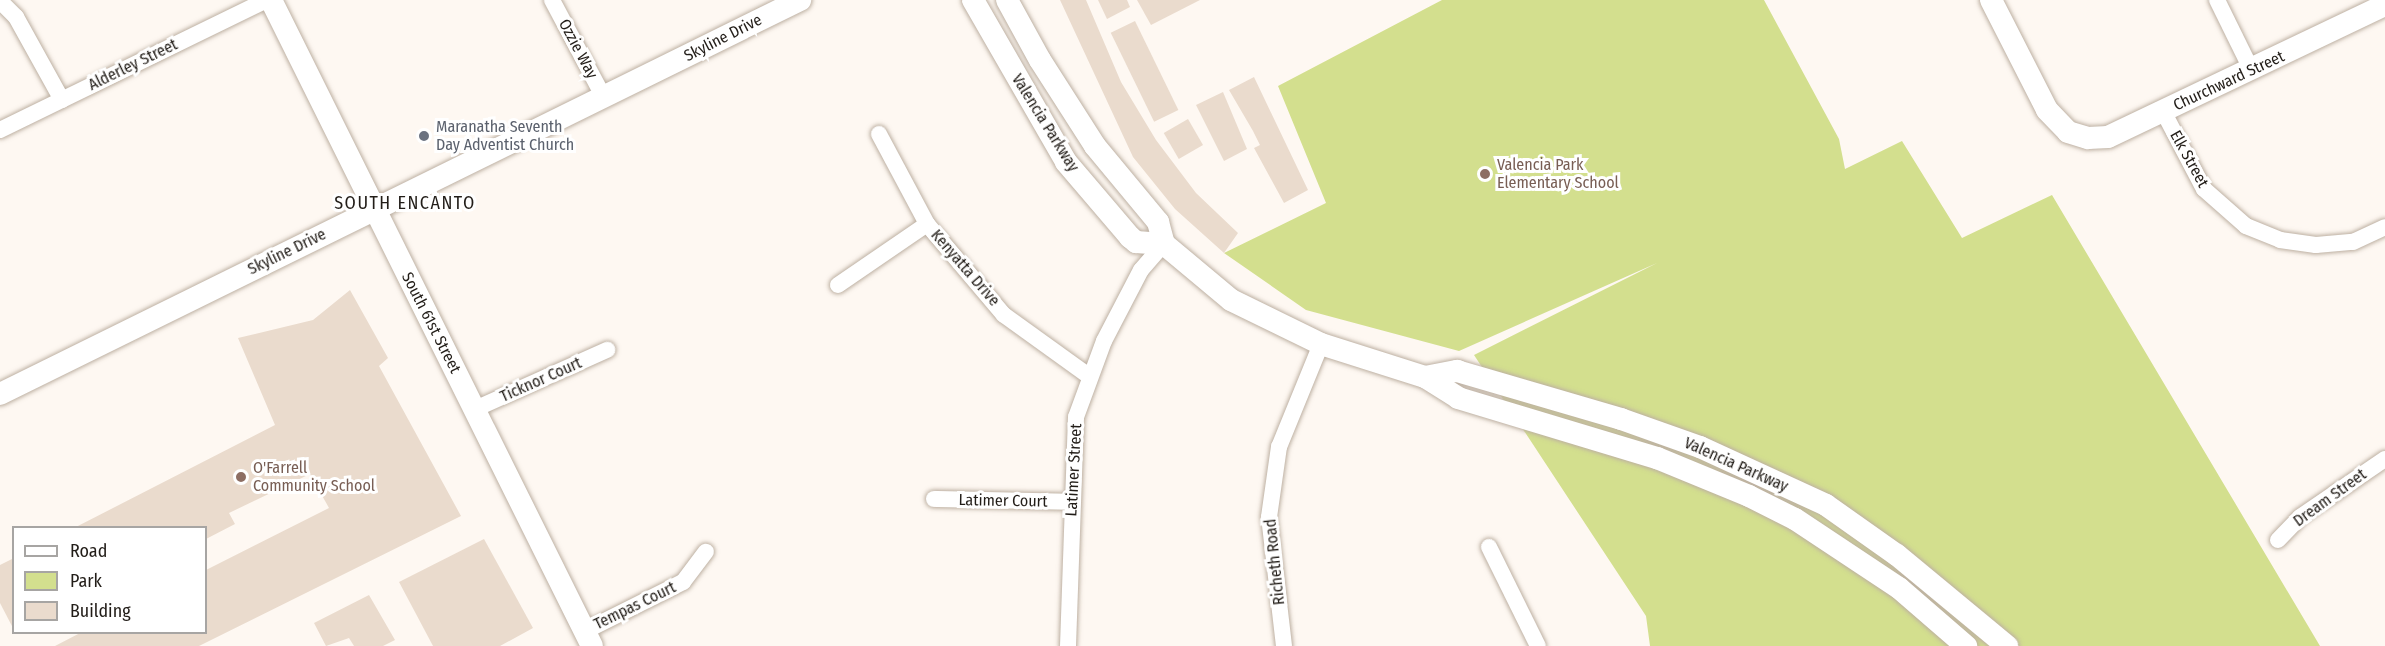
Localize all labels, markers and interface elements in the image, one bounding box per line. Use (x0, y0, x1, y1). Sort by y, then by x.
street label: Skyline Drive (681, 10, 765, 66)
street label: Ozzie Way (554, 16, 602, 82)
street label: Alderley Street (85, 35, 181, 95)
street label: Churchward Street (2171, 47, 2287, 115)
street label: Valencia Parkway (1007, 71, 1083, 175)
place label: Maranatha Seventh Day Adventist Church (436, 117, 574, 155)
street label: Elk Street (2166, 127, 2212, 191)
marker: Maranatha Seventh Day Adventist Church (417, 129, 431, 143)
place label: Valencia Park Elementary School (1497, 155, 1619, 193)
marker: Valencia Park Elementary School (1478, 167, 1492, 181)
district label: SOUTH ENCANTO (334, 192, 476, 214)
street label: Skyline Drive (245, 225, 329, 279)
street label: Kenyatta Drive (927, 226, 1003, 310)
street label: South 61st Street (397, 269, 465, 377)
street label: Ticknor Court (497, 353, 585, 407)
street label: Latimer Street (1062, 423, 1086, 517)
street label: Valencia Parkway (1681, 434, 1791, 496)
place label: O'Farrell Community School (253, 458, 375, 496)
street label: Dream Street (2290, 465, 2370, 531)
marker: O'Farrell Community School (234, 470, 248, 484)
street label: Latimer Court (958, 491, 1048, 511)
street label: Richeth Road (1261, 518, 1289, 606)
legend (12, 526, 207, 634)
text: Road (70, 540, 107, 562)
text: Park (70, 570, 102, 592)
street label: Tempas Court (591, 578, 679, 634)
text: Building (70, 600, 131, 622)

